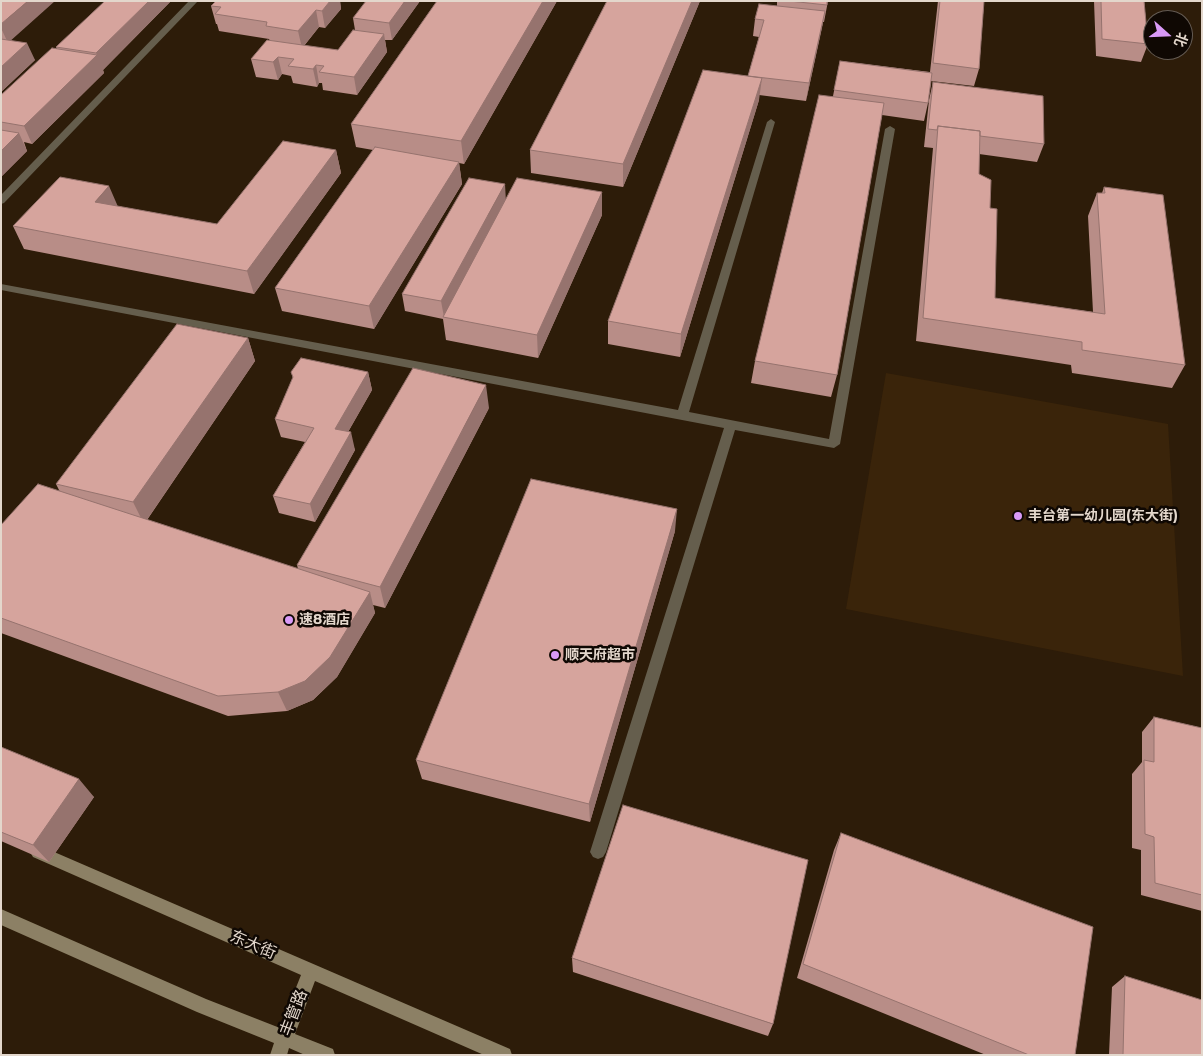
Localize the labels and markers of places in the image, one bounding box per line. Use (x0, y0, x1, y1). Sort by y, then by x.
place label: 丰台第一幼儿园(东大街) (1028, 508, 1178, 524)
marker: 丰台第一幼儿园(东大街) (1012, 510, 1024, 522)
place label: 速8酒店 (299, 612, 350, 628)
marker: 速8酒店 (283, 614, 295, 626)
place label: 顺天府超市 (565, 647, 635, 663)
marker: 顺天府超市 (549, 649, 561, 661)

